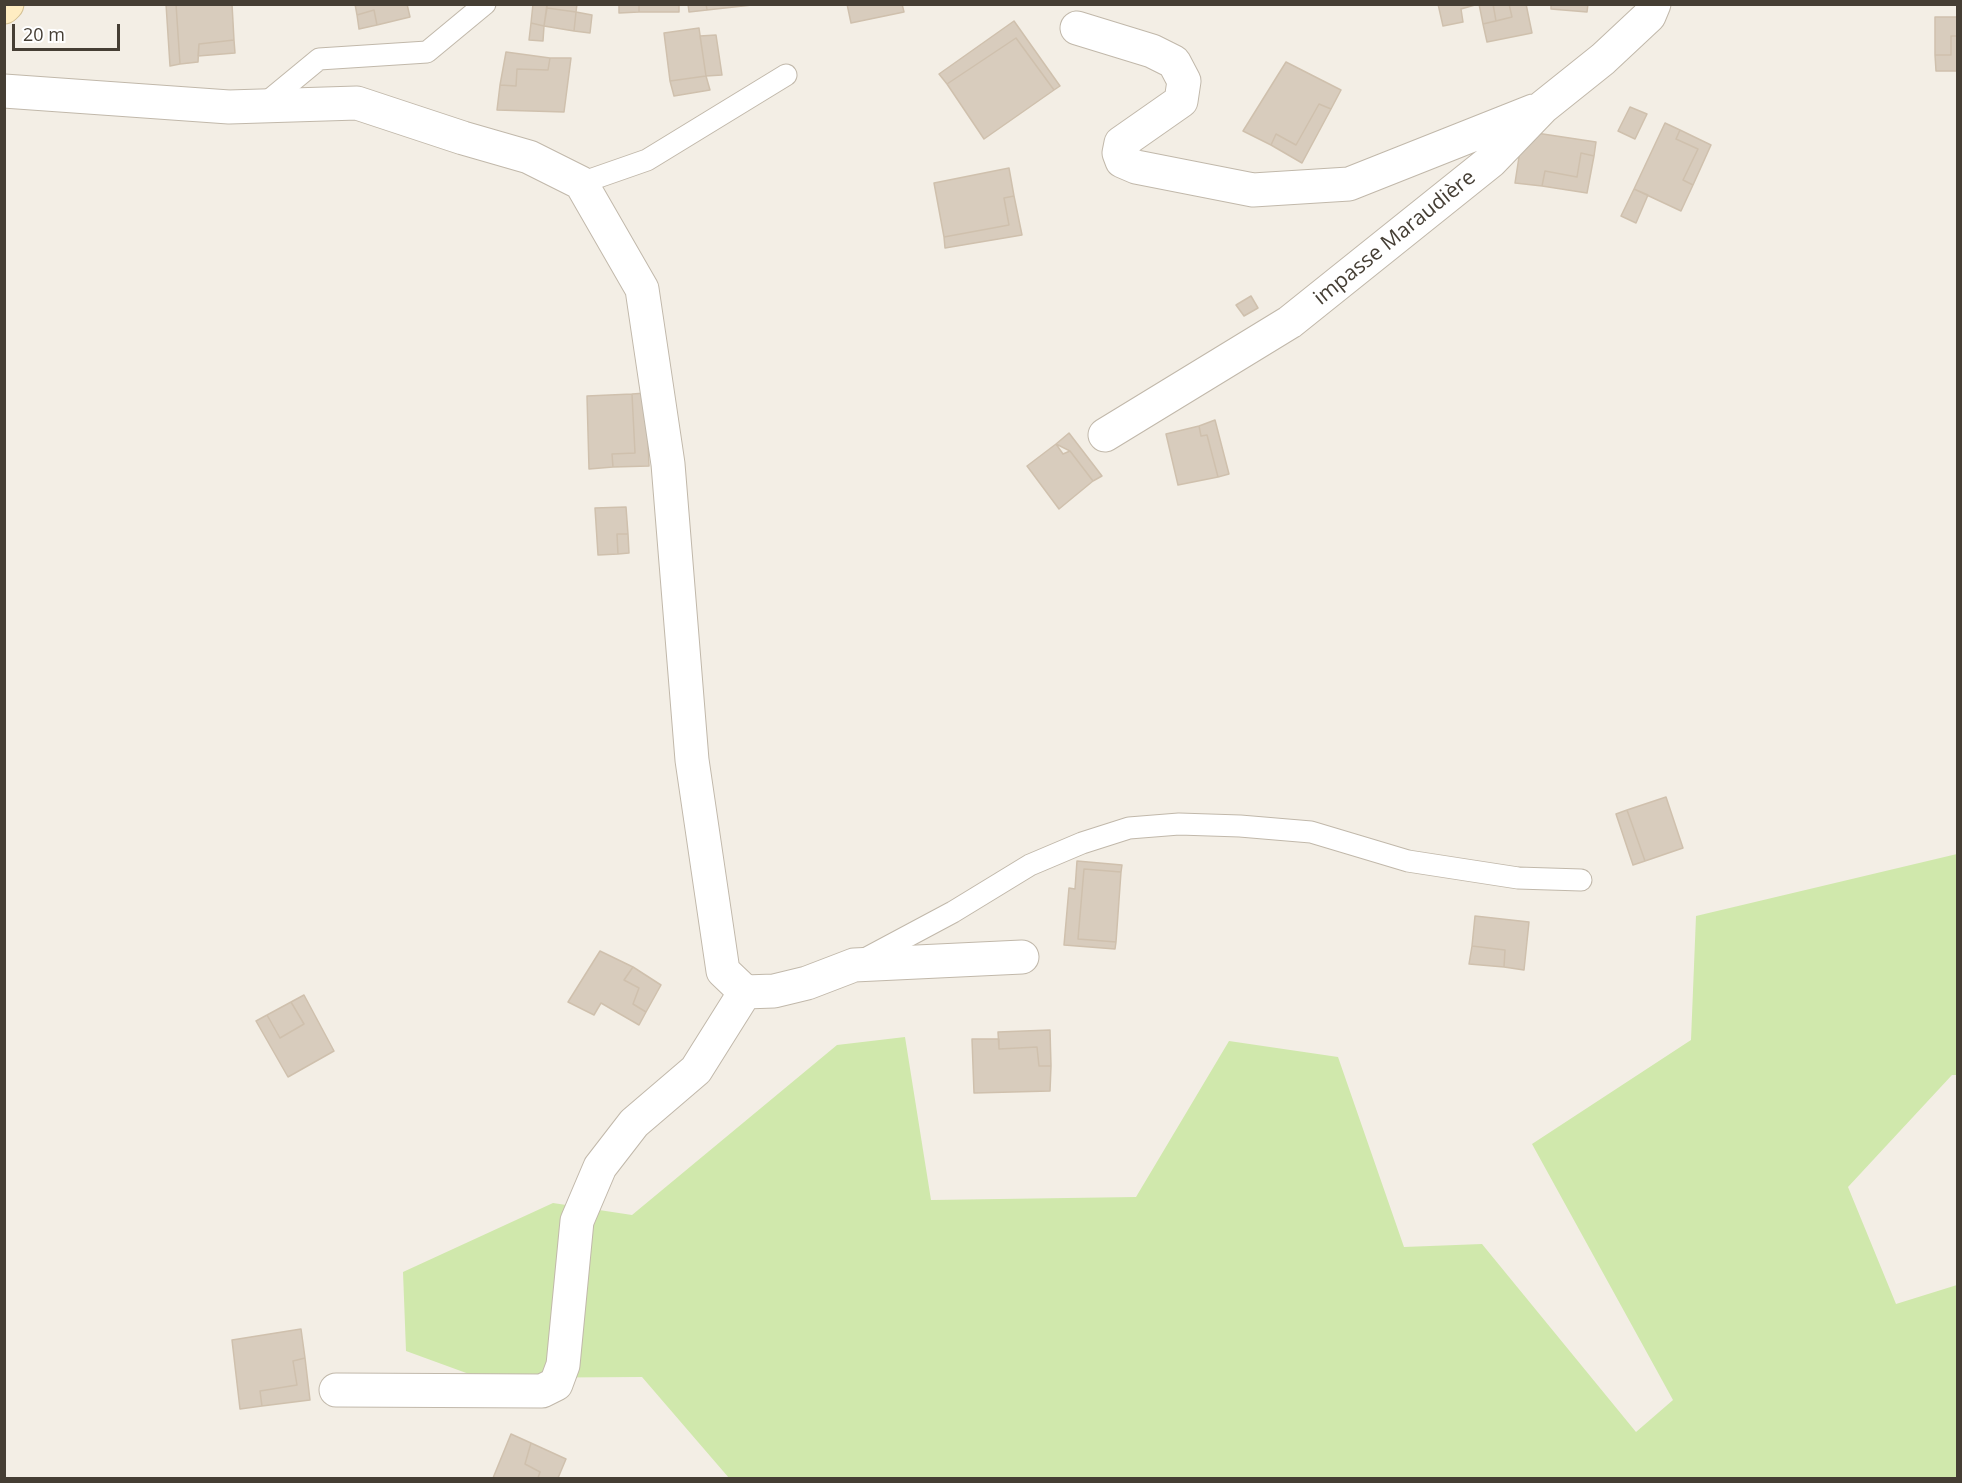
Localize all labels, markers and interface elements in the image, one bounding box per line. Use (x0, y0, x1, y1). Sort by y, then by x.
scale bar (15, 12, 123, 50)
text: 20 m (23, 22, 65, 46)
street label: impasse Maraudière (1309, 165, 1481, 311)

